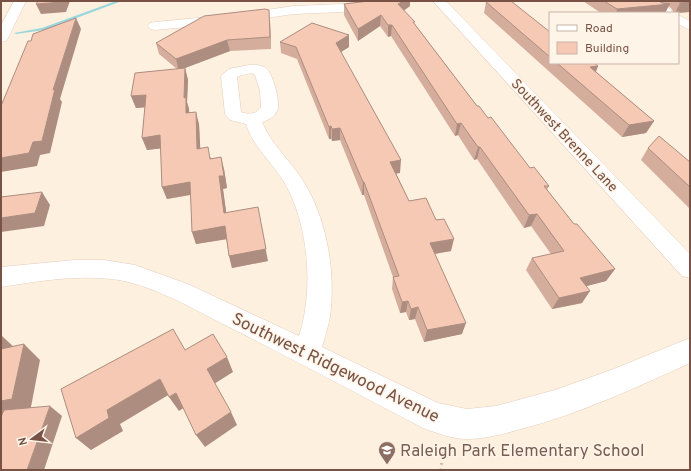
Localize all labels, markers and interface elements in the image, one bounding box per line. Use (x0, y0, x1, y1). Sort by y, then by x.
legend (549, 12, 679, 64)
text: Road (585, 21, 613, 37)
text: Building (585, 41, 629, 57)
street label: Southwest Brenne Lane (507, 76, 621, 196)
street label: Southwest Ridgewood Avenue (228, 309, 443, 429)
north arrow (12, 419, 52, 459)
text: N (16, 436, 31, 447)
school or university icon: Raleigh Park Elementary School (377, 440, 397, 465)
place label: Raleigh Park Elementary School (400, 441, 645, 463)

